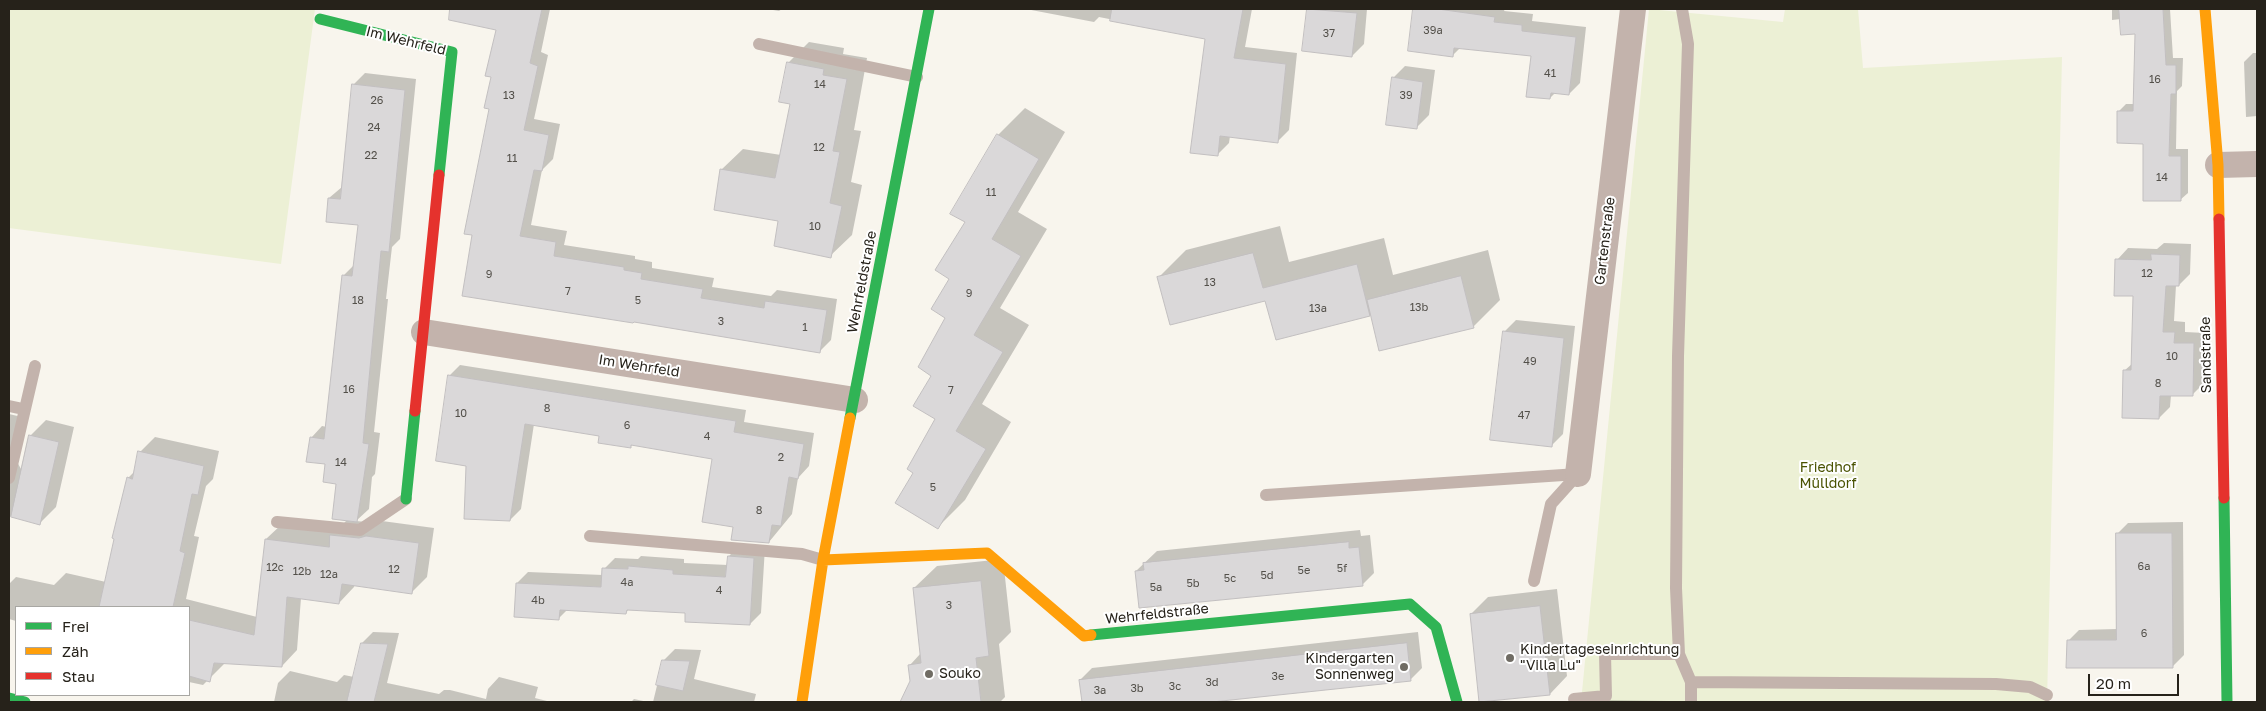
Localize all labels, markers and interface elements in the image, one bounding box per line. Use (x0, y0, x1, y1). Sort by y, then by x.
street label: Im Wehrfeld (364, 23, 448, 59)
house number: 39a (1423, 24, 1443, 38)
house number: 37 (1323, 27, 1335, 41)
house number: 41 (1544, 67, 1556, 81)
house number: 16 (2149, 73, 2161, 87)
house number: 14 (814, 78, 826, 92)
house number: 13 (503, 89, 515, 103)
house number: 39 (1399, 89, 1413, 103)
house number: 26 (370, 94, 384, 108)
house number: 24 (367, 121, 381, 135)
house number: 12 (813, 141, 825, 155)
house number: 22 (365, 149, 377, 163)
house number: 11 (507, 152, 517, 166)
house number: 14 (2156, 171, 2168, 185)
house number: 11 (986, 186, 996, 200)
street label: Gartenstraße (1591, 196, 1619, 286)
house number: 10 (809, 220, 821, 234)
street label: Wehrfeldstraße (844, 229, 880, 335)
house number: 12 (2141, 267, 2153, 281)
house number: 9 (486, 268, 492, 282)
house number: 13 (1204, 276, 1216, 290)
house number: 7 (565, 285, 571, 299)
house number: 9 (966, 287, 972, 301)
house number: 18 (352, 294, 364, 308)
house number: 5 (635, 294, 641, 308)
house number: 13b (1410, 301, 1428, 315)
house number: 13a (1309, 302, 1327, 316)
house number: 3 (718, 315, 724, 329)
street label: Sandstraße (2197, 317, 2215, 393)
house number: 1 (802, 321, 808, 335)
house number: 10 (2166, 350, 2178, 364)
street label: Im Wehrfeld (597, 351, 681, 381)
house number: 49 (1523, 355, 1537, 369)
house number: 8 (2155, 377, 2161, 391)
house number: 16 (343, 383, 355, 397)
house number: 7 (948, 384, 954, 398)
house number: 8 (544, 402, 550, 416)
house number: 10 (455, 407, 467, 421)
house number: 47 (1518, 409, 1530, 423)
house number: 6 (624, 419, 630, 433)
house number: 4 (704, 430, 710, 444)
house number: 2 (778, 451, 784, 465)
house number: 14 (335, 456, 347, 470)
park label: Friedhof Mülldorf (1799, 460, 1857, 492)
house number: 5 (930, 481, 936, 495)
house number: 8 (756, 504, 762, 518)
house number: 6a (2138, 560, 2150, 574)
house number: 12c (266, 561, 284, 575)
house number: 5f (1337, 562, 1347, 576)
house number: 12 (388, 563, 400, 577)
house number: 5e (1298, 564, 1310, 578)
house number: 12b (293, 565, 311, 579)
house number: 12a (320, 568, 338, 582)
house number: 5d (1260, 569, 1274, 583)
house number: 5c (1224, 572, 1236, 586)
house number: 4a (621, 576, 633, 590)
house number: 5b (1186, 577, 1200, 591)
house number: 5a (1150, 581, 1162, 595)
house number: 4 (716, 584, 722, 598)
house number: 4b (531, 594, 545, 608)
house number: 3 (946, 599, 952, 613)
street label: Wehrfeldstraße (1104, 600, 1210, 628)
legend (15, 606, 190, 696)
text: Frei (62, 617, 89, 635)
house number: 6 (2141, 627, 2147, 641)
text: Zäh (62, 642, 89, 660)
place label: Kindertageseinrichtung "Villa Lu" (1520, 642, 1679, 674)
place label: Kindergarten Sonnenweg (1305, 651, 1394, 684)
marker: Kindertageseinrichtung "Villa Lu" (1504, 652, 1516, 664)
marker: Kindergarten Sonnenweg (1398, 661, 1410, 673)
scale bar (2091, 664, 2182, 696)
place label: Souko (939, 666, 981, 682)
text: Stau (62, 667, 95, 685)
marker: Souko (923, 668, 935, 680)
house number: 3e (1272, 670, 1284, 684)
text: 20 m (2096, 674, 2131, 692)
house number: 3d (1205, 676, 1219, 690)
house number: 3c (1169, 680, 1181, 694)
house number: 3b (1130, 682, 1144, 696)
house number: 3a (1094, 684, 1106, 698)

